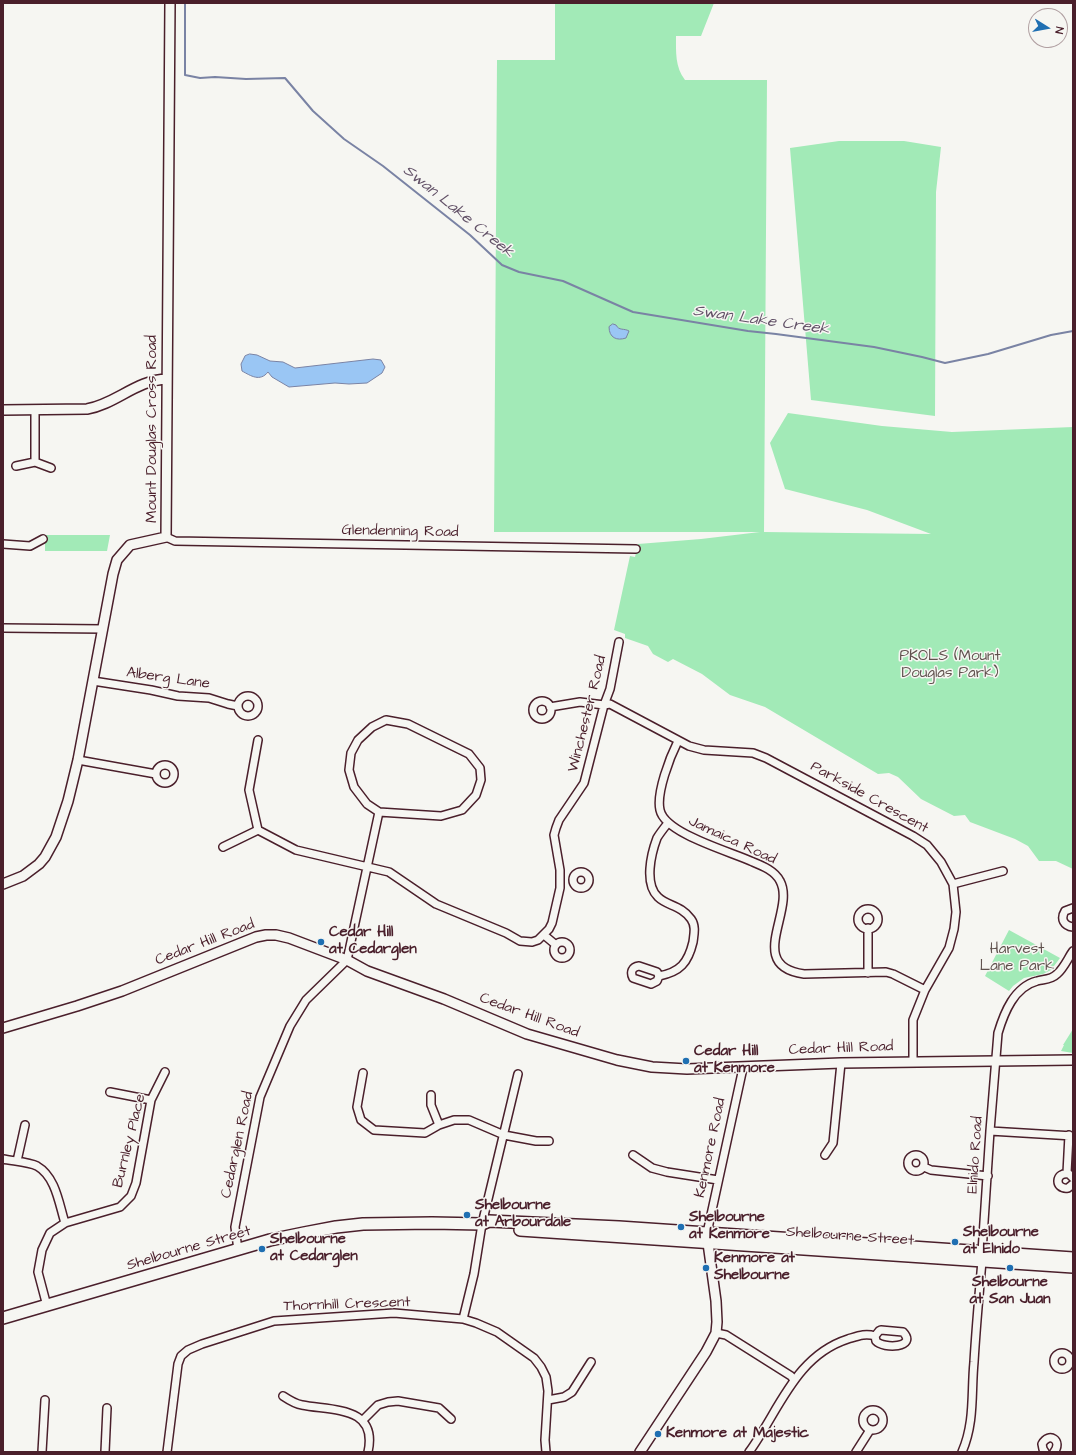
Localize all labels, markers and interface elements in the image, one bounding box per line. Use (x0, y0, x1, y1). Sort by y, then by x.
north arrow (1028, 8, 1068, 48)
text: N (1051, 25, 1067, 35)
water label: Swan Lake Creek (399, 161, 517, 263)
water label: Swan Lake Creek (692, 302, 830, 340)
street label: Mount Douglas Cross Road (144, 335, 162, 523)
street label: Glendenning Road (341, 522, 459, 542)
park label: PKOLS (Mount Douglas Park) (899, 648, 1001, 683)
street label: Winchester Road (565, 654, 611, 774)
street label: Alberg Lane (125, 664, 211, 694)
street label: Parkside Crescent (807, 758, 931, 838)
street label: Jamaica Road (685, 813, 779, 869)
street label: Cedar Hill Road (153, 916, 257, 970)
place label: Cedar Hill at Cedarglen (329, 924, 417, 959)
marker: Cedar Hill at Cedarglen (316, 937, 326, 947)
park label: Harvest Lane Park (980, 941, 1054, 976)
street label: Cedar Hill Road (477, 990, 581, 1042)
street label: Cedar Hill Road (788, 1038, 894, 1060)
place label: Cedar Hill at Kenmore (694, 1043, 775, 1078)
marker: Cedar Hill at Kenmore (681, 1056, 691, 1066)
street label: Cedarglen Road (218, 1090, 258, 1200)
street label: Burnley Place (110, 1092, 150, 1190)
street label: Kenmore Road (692, 1096, 730, 1200)
street label: Elnido Road (964, 1116, 988, 1194)
place label: Shelbourne at Arbourdale (475, 1197, 571, 1232)
place label: Shelbourne at Kenmore (689, 1209, 770, 1244)
marker: Shelbourne at Arbourdale (462, 1210, 472, 1220)
marker: Shelbourne at Kenmore (676, 1222, 686, 1232)
street label: Shelbourne Street (125, 1223, 253, 1275)
street label: Shelbourne Street (785, 1224, 915, 1250)
place label: Shelbourne at Elnido (963, 1224, 1039, 1259)
place label: Shelbourne at Cedarglen (270, 1231, 358, 1266)
marker: Shelbourne at Elnido (950, 1237, 960, 1247)
marker: Shelbourne at Cedarglen (257, 1244, 267, 1254)
place label: Kenmore at Shelbourne (714, 1250, 795, 1285)
marker: Kenmore at Shelbourne (701, 1263, 711, 1273)
marker: Shelbourne at San Juan (1005, 1263, 1015, 1273)
place label: Shelbourne at San Juan (969, 1274, 1051, 1309)
street label: Thornhill Crescent (283, 1294, 411, 1316)
place label: Kenmore at Majestic (666, 1425, 809, 1443)
marker: Kenmore at Majestic (653, 1429, 663, 1439)

